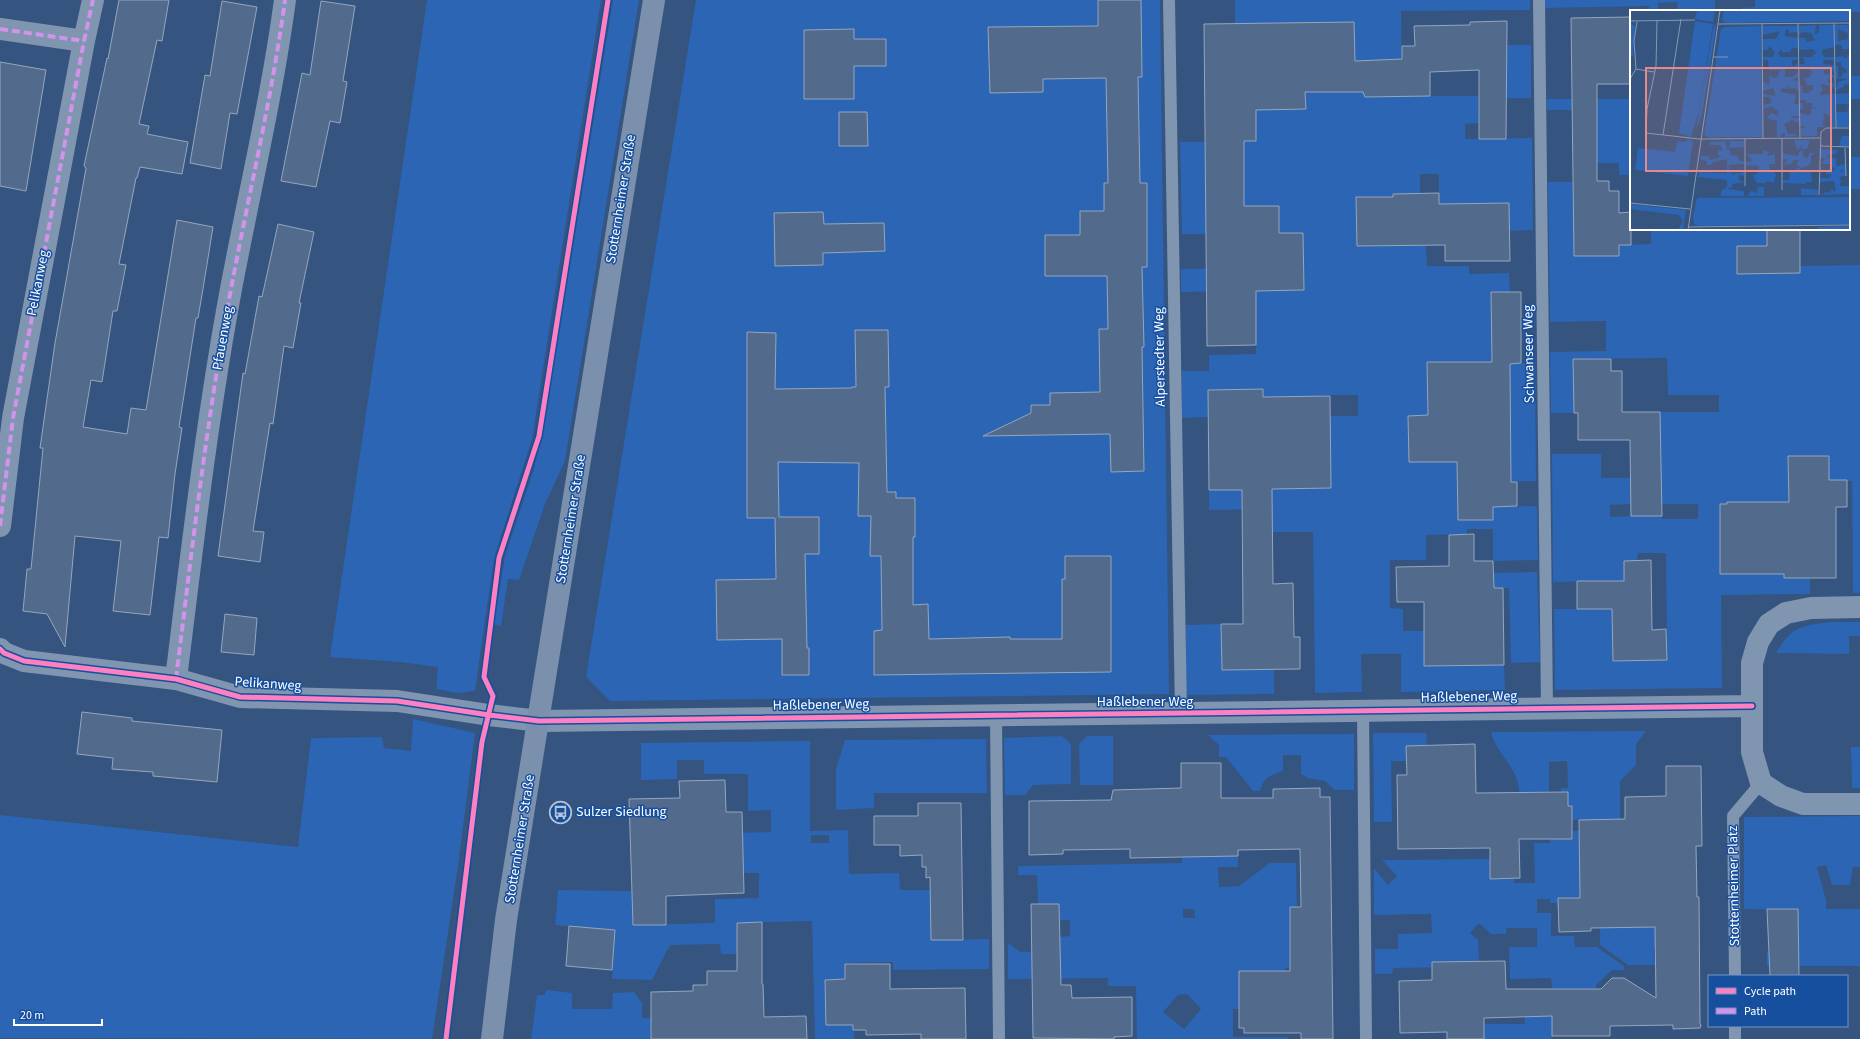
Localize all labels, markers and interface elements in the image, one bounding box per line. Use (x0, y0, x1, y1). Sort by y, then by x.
inset map (1630, 10, 1850, 230)
street label: Stotternheimer Straße (601, 133, 641, 265)
street label: Pelikanweg (22, 248, 54, 318)
street label: Pfauenweg (208, 304, 238, 372)
street label: Schwanseer Weg (1518, 305, 1540, 403)
street label: Alperstedter Weg (1149, 307, 1171, 407)
street label: Stotternheimer Straße (551, 453, 591, 585)
street label: Pelikanweg (234, 672, 302, 696)
street label: Haßlebener Weg (1421, 686, 1517, 708)
street label: Haßlebener Weg (1097, 692, 1193, 712)
street label: Haßlebener Weg (773, 694, 869, 716)
street label: Stotternheimer Straße (500, 773, 540, 905)
bus stop icon: Sulzer Siedlung (548, 799, 574, 825)
place label: Sulzer Siedlung (576, 802, 667, 822)
street label: Stotternheimer Platz (1723, 825, 1745, 947)
legend (1708, 975, 1848, 1027)
text: Cycle path (1744, 983, 1796, 1000)
scale bar (14, 1001, 102, 1027)
text: Path (1744, 1003, 1767, 1020)
text: 20 m (20, 1007, 44, 1024)

